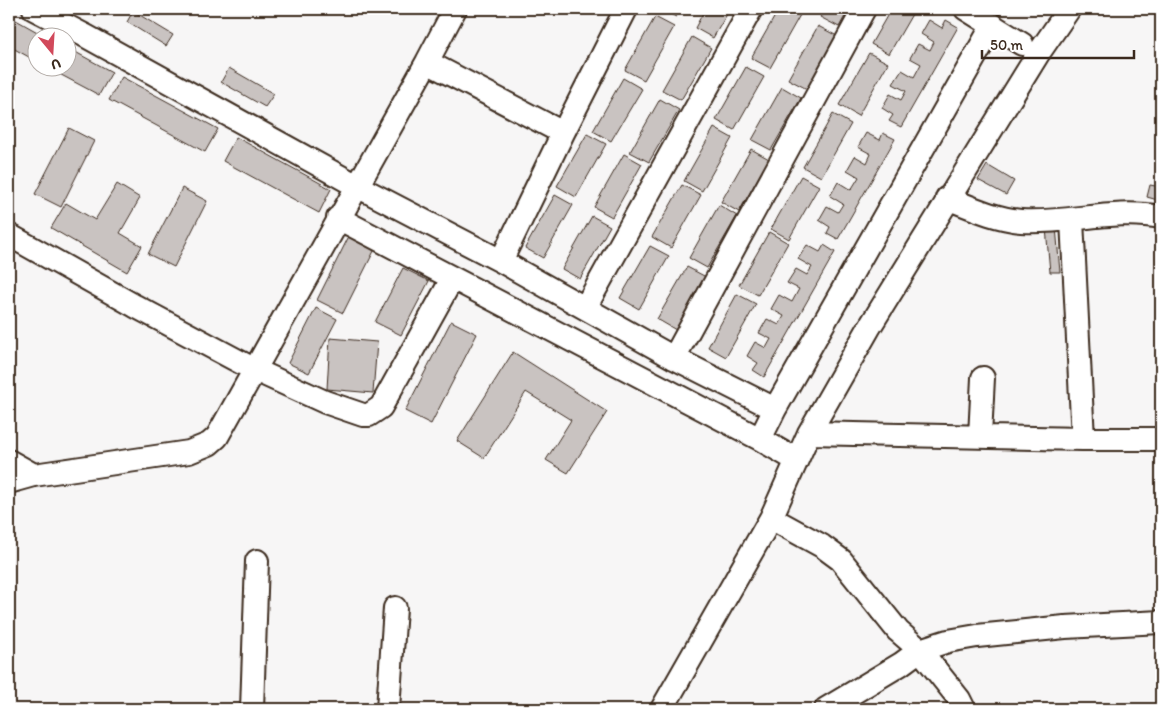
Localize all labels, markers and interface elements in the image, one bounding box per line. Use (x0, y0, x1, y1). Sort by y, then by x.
north arrow (28, 28, 78, 78)
scale bar (982, 28, 1135, 60)
text: 50 m (990, 36, 1023, 54)
text: U (49, 54, 63, 73)

